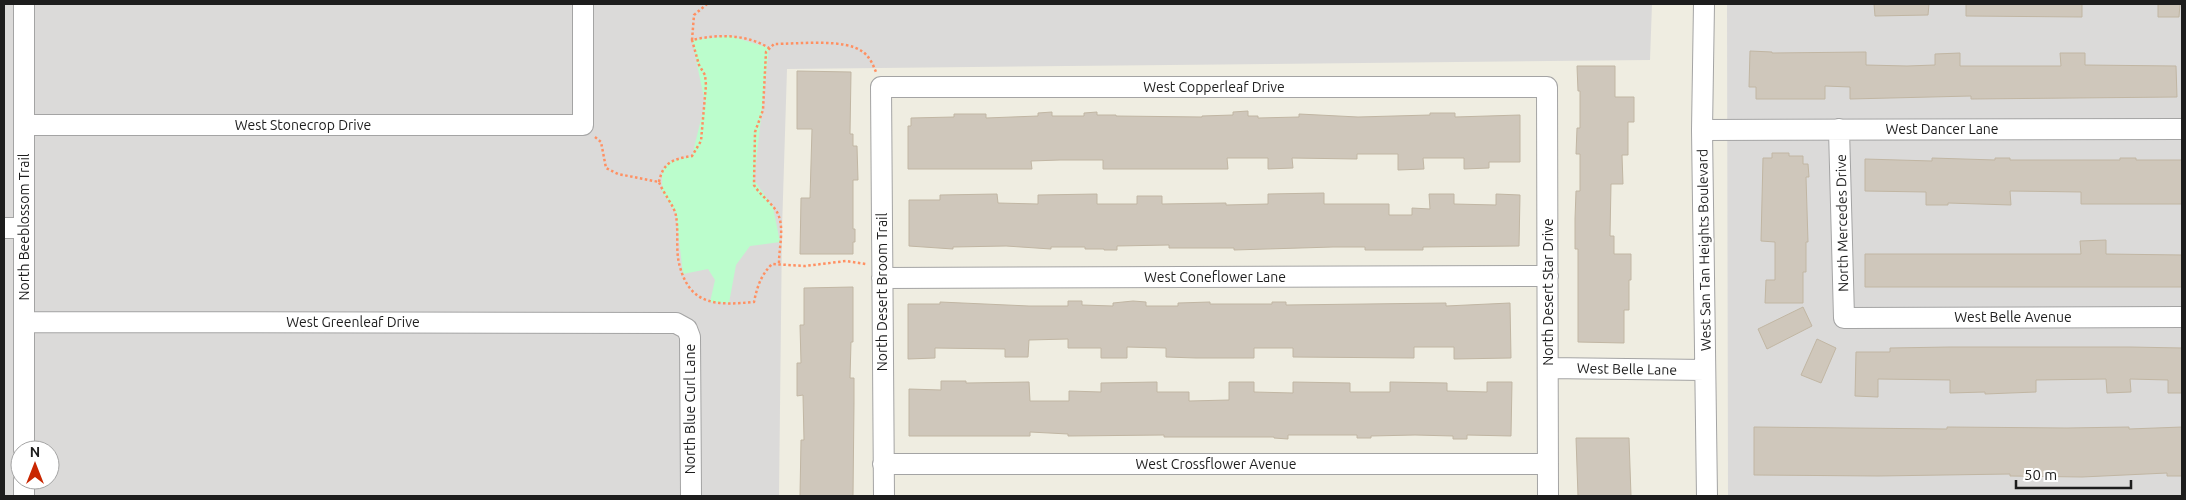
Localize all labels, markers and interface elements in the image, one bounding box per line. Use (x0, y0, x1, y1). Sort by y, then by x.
street label: West Copperleaf Drive (1143, 79, 1285, 95)
street label: West Stonecrop Drive (235, 117, 371, 133)
street label: West Dancer Lane (1885, 121, 1999, 137)
street label: West San Tan Heights Boulevard (1694, 149, 1714, 351)
street label: North Beeblossom Trail (16, 153, 32, 301)
street label: North Mercedes Drive (1833, 154, 1851, 292)
street label: North Desert Broom Trail (874, 213, 890, 371)
street label: North Desert Star Drive (1540, 218, 1556, 366)
street label: West Coneflower Lane (1144, 269, 1286, 285)
street label: West Belle Avenue (1954, 309, 2072, 325)
street label: West Greenleaf Drive (286, 314, 420, 330)
street label: North Blue Curl Lane (682, 344, 698, 474)
street label: West Belle Lane (1577, 360, 1677, 378)
north arrow (10, 440, 60, 490)
text: N (30, 444, 40, 460)
street label: West Crossflower Avenue (1136, 456, 1296, 472)
scale bar (2016, 458, 2131, 490)
text: 50 m (2024, 466, 2057, 483)

